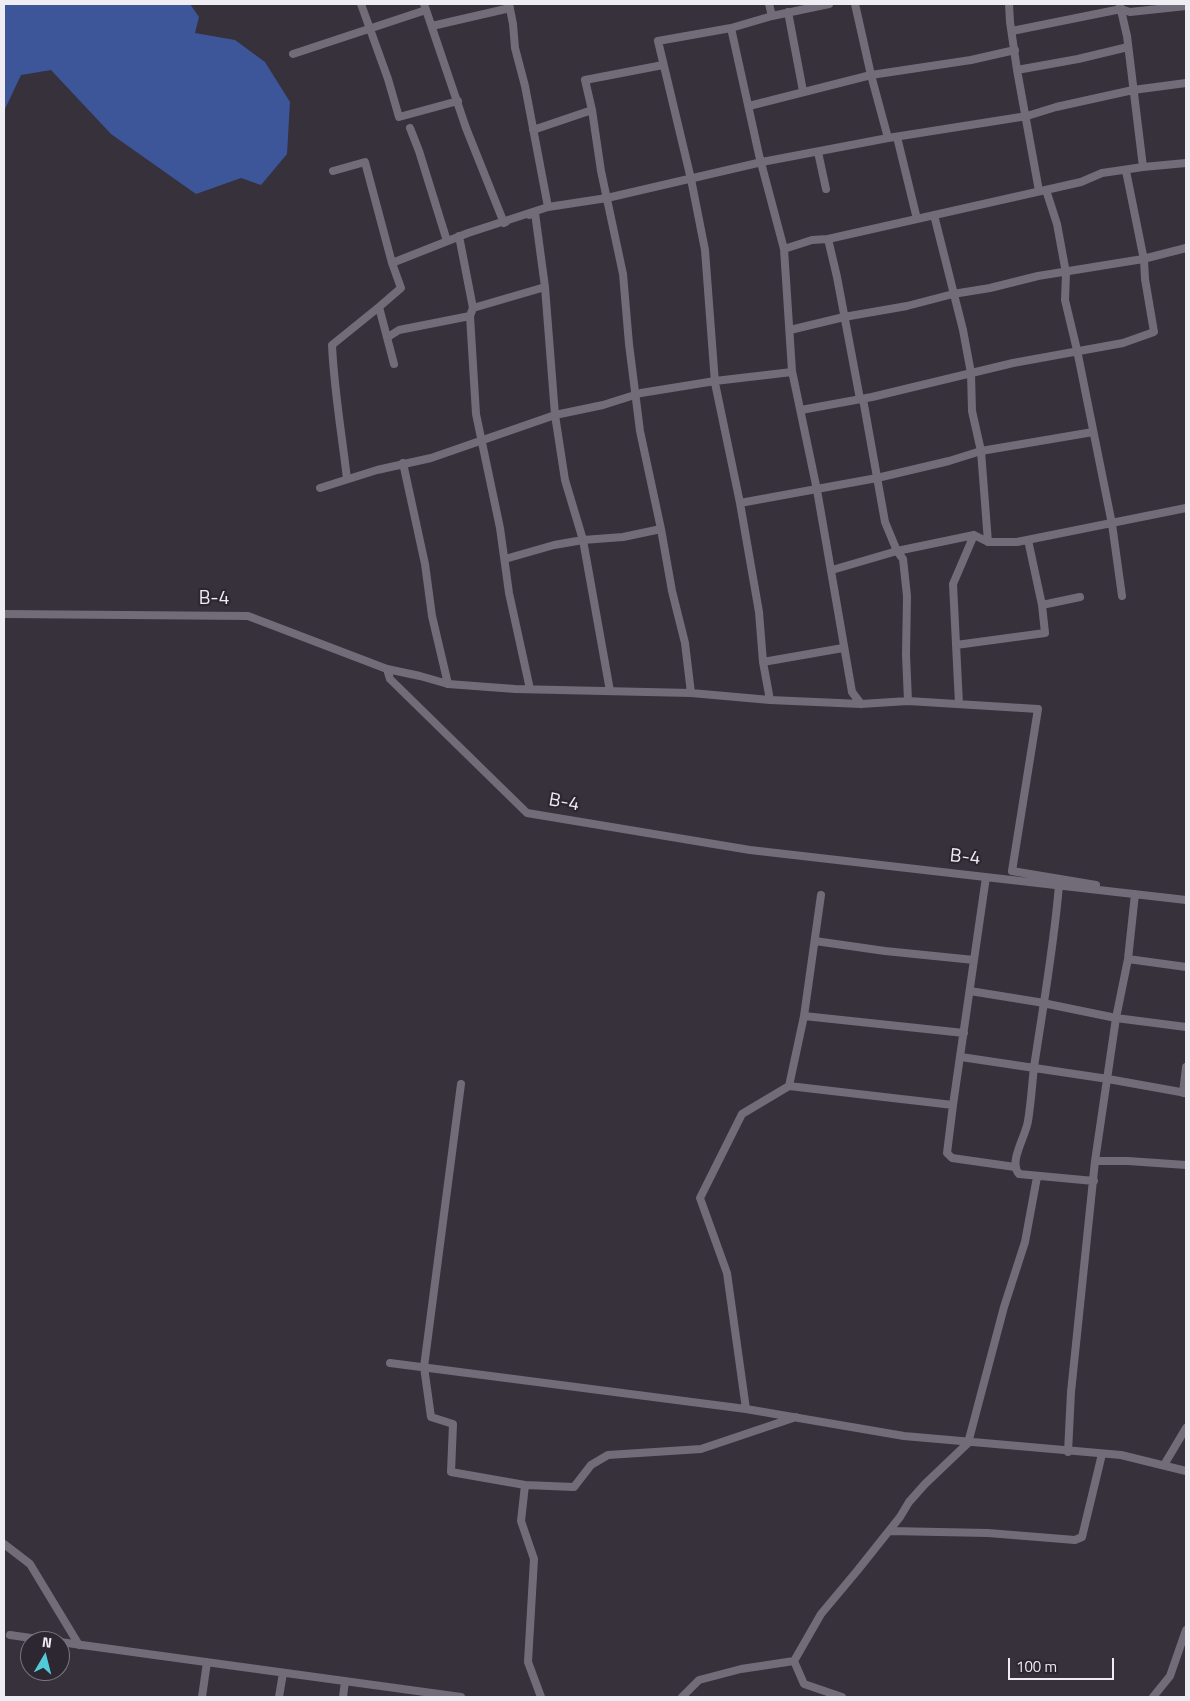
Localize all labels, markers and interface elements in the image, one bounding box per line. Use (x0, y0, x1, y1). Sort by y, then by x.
street label: B-4 (199, 588, 229, 610)
street label: B-4 (547, 789, 581, 817)
street label: B-4 (949, 845, 981, 871)
north arrow (20, 1631, 70, 1681)
text: N (41, 1631, 53, 1653)
scale bar (1010, 1648, 1116, 1680)
text: 100 m (1016, 1655, 1057, 1678)

